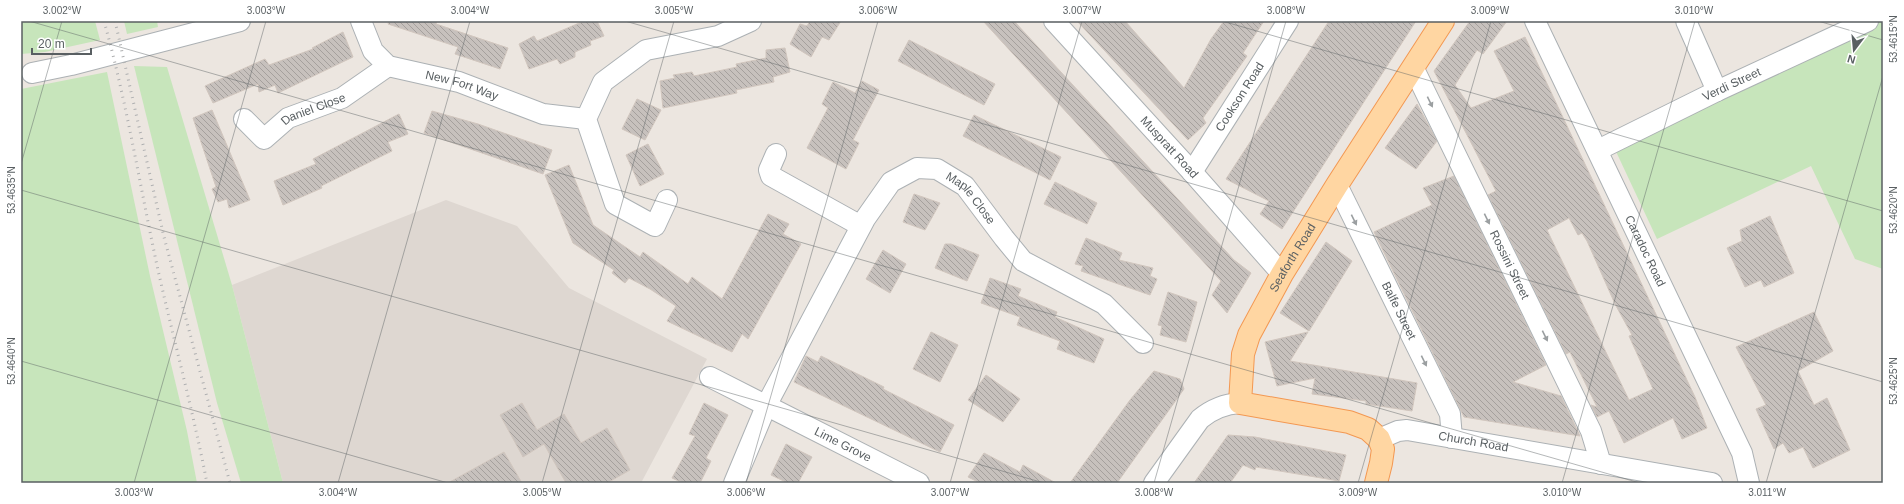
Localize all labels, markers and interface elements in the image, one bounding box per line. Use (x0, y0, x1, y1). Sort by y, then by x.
text: 3.002°W (43, 5, 82, 16)
text: 3.003°W (247, 5, 286, 16)
text: 3.004°W (451, 5, 490, 16)
text: 3.005°W (655, 5, 694, 16)
text: 3.006°W (859, 5, 898, 16)
text: 3.007°W (1063, 5, 1102, 16)
text: 3.008°W (1267, 5, 1306, 16)
text: 3.009°W (1471, 5, 1510, 16)
text: 3.010°W (1675, 5, 1714, 16)
text: 53.4615°N (1888, 15, 1899, 63)
scale bar (32, 30, 91, 56)
north arrow (1834, 30, 1874, 70)
text: 20 m (38, 37, 65, 51)
text: N (1846, 53, 1857, 66)
street label: Cookson Road (1213, 60, 1267, 134)
street label: Verdi Street (1700, 64, 1764, 104)
street label: New Fort Way (424, 68, 500, 103)
street label: Daniel Close (278, 90, 348, 128)
one-way arrow (1427, 97, 1433, 108)
street label: Muspratt Road (1138, 113, 1201, 181)
text: 53.4635°N (6, 166, 17, 214)
street label: Maple Close (944, 169, 998, 227)
text: 53.4620°N (1888, 186, 1899, 234)
one-way arrow (1484, 213, 1490, 225)
street label: Caradoc Road (1622, 213, 1668, 289)
one-way arrow (1351, 214, 1357, 225)
street label: Seaforth Road (1267, 221, 1319, 294)
street label: Rossini Street (1487, 228, 1533, 302)
street label: Balfe Street (1379, 279, 1419, 342)
one-way arrow (1541, 330, 1548, 341)
text: 53.4640°N (6, 337, 17, 385)
one-way arrow (1421, 356, 1427, 367)
text: 53.4625°N (1888, 357, 1899, 405)
street label: Lime Grove (812, 424, 874, 465)
street label: Church Road (1437, 429, 1509, 454)
text: 3.003°W (115, 487, 154, 498)
text: 3.004°W (319, 487, 358, 498)
text: 3.005°W (523, 487, 562, 498)
text: 3.006°W (727, 487, 766, 498)
text: 3.007°W (931, 487, 970, 498)
text: 3.008°W (1135, 487, 1174, 498)
text: 3.009°W (1339, 487, 1378, 498)
text: 3.010°W (1543, 487, 1582, 498)
text: 3.011°W (1748, 487, 1786, 498)

